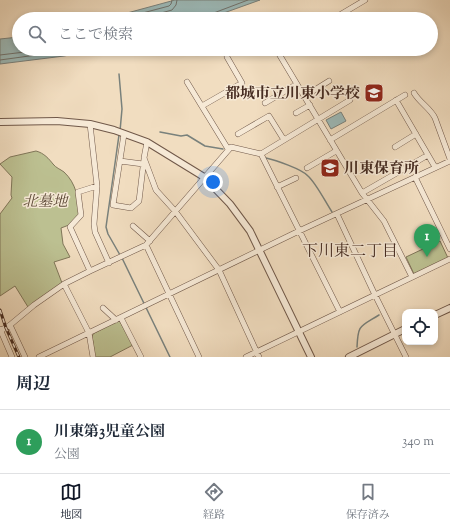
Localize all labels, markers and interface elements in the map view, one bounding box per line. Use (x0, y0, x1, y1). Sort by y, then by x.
search box (12, 12, 438, 56)
icon: search (26, 23, 48, 45)
text: ここで検索 (58, 25, 133, 46)
school or university icon: 都城市立川東小学校 (363, 82, 385, 104)
place label: 都城市立川東小学校 (225, 84, 360, 105)
school or university icon: 川東保育所 (319, 157, 341, 179)
place label: 川東保育所 (344, 159, 419, 180)
your location (203, 172, 223, 192)
park label: 北墓地 (22, 192, 69, 213)
pin: 1 (414, 224, 440, 257)
district label: 下川東二丁目 (302, 241, 398, 264)
map controls (402, 309, 438, 345)
button: locate (402, 309, 438, 345)
text: 周辺 (16, 373, 50, 397)
text: 川東第3児童公園 (54, 422, 165, 443)
text: 1 (27, 433, 31, 451)
text: 340 m (402, 433, 434, 451)
text: 公園 (54, 446, 80, 464)
tab: 地図 (60, 481, 82, 523)
tab: 経路 (203, 481, 225, 523)
tab: 保存済み (346, 481, 390, 523)

